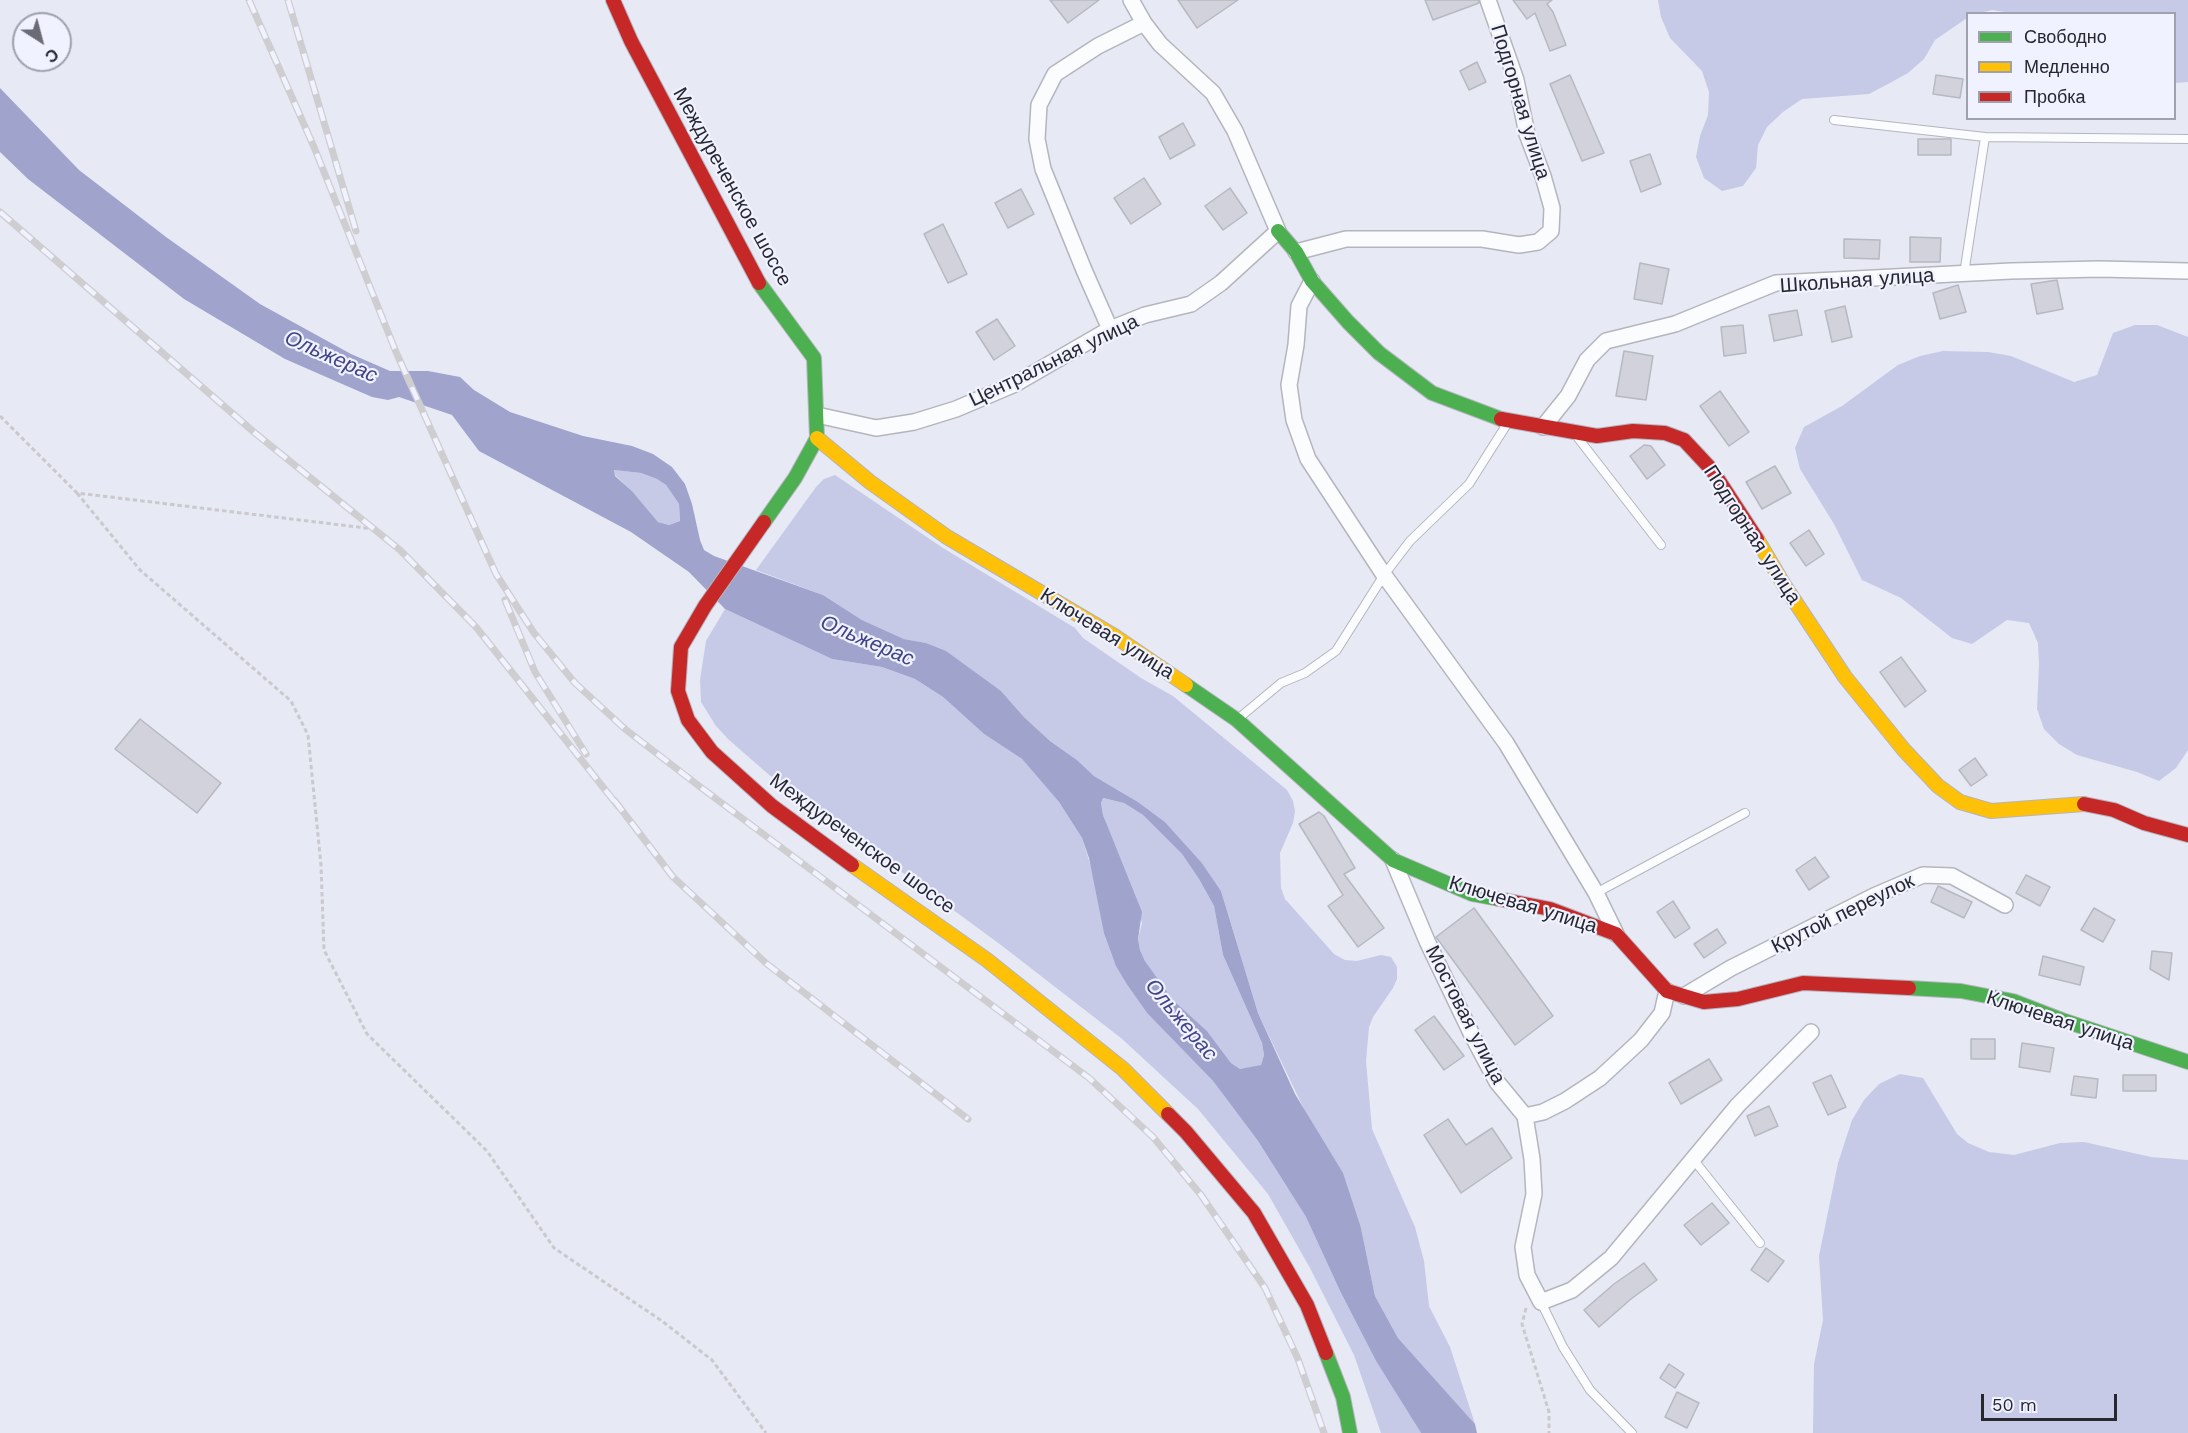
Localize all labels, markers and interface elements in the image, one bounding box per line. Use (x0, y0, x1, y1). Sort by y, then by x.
north arrow (12, 12, 72, 72)
legend (1966, 12, 2176, 120)
street label: Подгорная улица (1485, 22, 1555, 182)
text: Свободно (2024, 26, 2107, 47)
text: С (41, 44, 62, 66)
text: Медленно (2024, 56, 2110, 77)
street label: Междуреченское шоссе (667, 84, 797, 290)
text: Пробка (2024, 86, 2086, 107)
street label: Школьная улица (1779, 264, 1935, 298)
street label: Центральная улица (965, 310, 1143, 412)
water label: Ольжерас (281, 325, 381, 389)
street label: Подгорная улица (1698, 461, 1806, 609)
street label: Ключевая улица (1036, 583, 1178, 685)
water label: Ольжерас (817, 610, 917, 672)
street label: Междуреченское шоссе (765, 769, 959, 919)
street label: Крутой переулок (1768, 869, 1918, 959)
street label: Ключевая улица (1446, 871, 1600, 939)
street label: Мостовая улица (1420, 942, 1510, 1088)
water label: Ольжерас (1140, 974, 1222, 1066)
street label: Ключевая улица (1983, 986, 2137, 1056)
scale bar (1984, 1382, 2120, 1420)
text: 50 m (1992, 1394, 2037, 1415)

